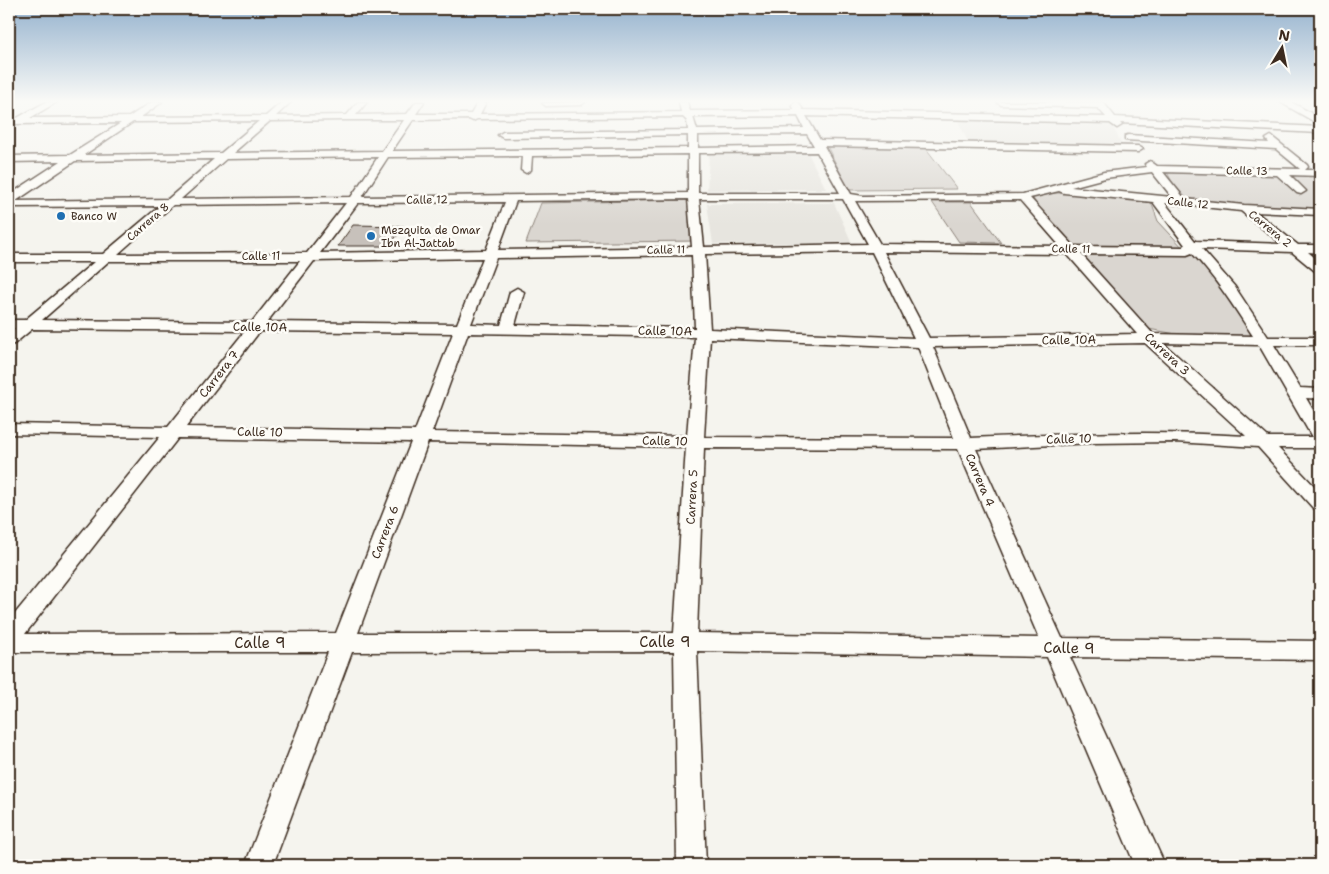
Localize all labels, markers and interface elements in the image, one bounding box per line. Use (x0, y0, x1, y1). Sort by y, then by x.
north arrow (1256, 22, 1306, 72)
text: N (1277, 25, 1291, 45)
street label: Calle 13 (1226, 163, 1268, 179)
street label: Calle 12 (406, 192, 448, 208)
street label: Calle 12 (1167, 193, 1209, 213)
street label: Carrera 8 (124, 199, 172, 245)
street label: Carrera 2 (1245, 207, 1295, 251)
place label: Banco W (71, 209, 118, 224)
marker: Banco W (55, 210, 67, 222)
place label: Mezquita de Omar Ibn Al-Jattab (381, 223, 481, 251)
marker: Mezquita de Omar Ibn Al-Jattab (365, 230, 377, 242)
street label: Calle 11 (1052, 241, 1090, 257)
street label: Calle 11 (647, 242, 685, 258)
street label: Calle 11 (242, 249, 280, 264)
street label: Calle 10A (233, 319, 288, 335)
street label: Calle 10A (638, 323, 693, 339)
street label: Carrera 3 (1141, 329, 1193, 379)
street label: Calle 10A (1042, 332, 1097, 348)
street label: Carrera 7 (195, 347, 243, 401)
street label: Calle 10 (237, 424, 283, 440)
street label: Calle 10 (1046, 430, 1092, 448)
street label: Calle 10 (642, 433, 688, 449)
street label: Carrera 4 (962, 451, 998, 509)
street label: Carrera 5 (683, 469, 701, 525)
street label: Carrera 6 (367, 503, 403, 561)
street label: Calle 9 (639, 632, 691, 652)
street label: Calle 9 (234, 633, 286, 653)
street label: Calle 9 (1043, 638, 1095, 658)

